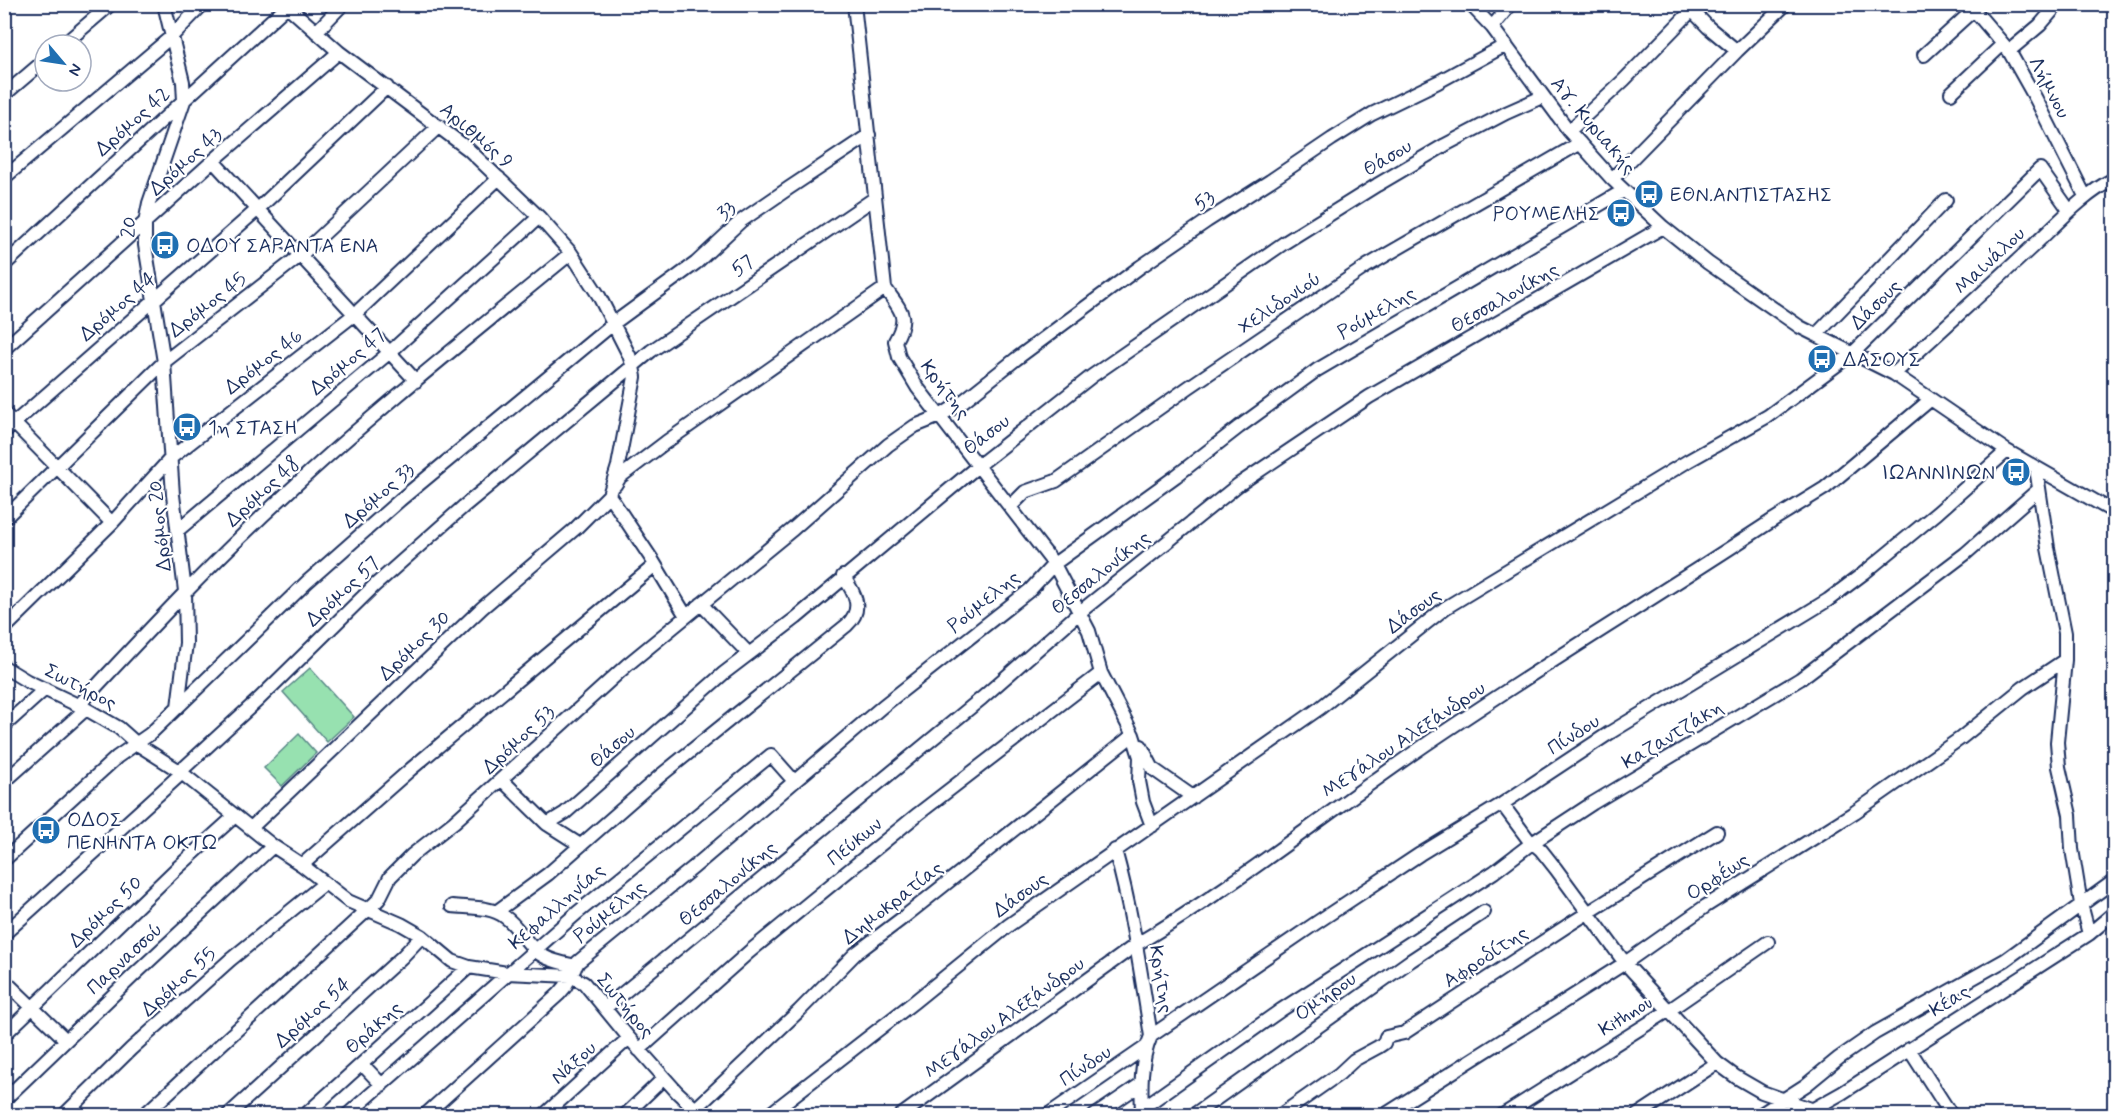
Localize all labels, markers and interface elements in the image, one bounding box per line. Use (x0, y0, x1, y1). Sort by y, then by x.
north arrow (33, 33, 93, 93)
street label: Λήμνου (2021, 52, 2076, 123)
text: N (63, 60, 87, 79)
street label: Αγ. Κυριακής (1544, 71, 1642, 181)
street label: Δρόμος 42 (90, 81, 176, 163)
street label: Αριθμός 9 (434, 97, 519, 176)
street label: Δρόμος 43 (143, 122, 229, 202)
street label: Θάσου (1358, 133, 1417, 183)
bus stop icon: ΕΘΝ.ΑΝΤΙΣΤΑΣΗΣ (1633, 178, 1665, 210)
place label: ΕΘΝ.ΑΝΤΙΣΤΑΣΗΣ (1670, 182, 1832, 209)
street label: 53 (1189, 184, 1221, 218)
street label: 33 (712, 195, 742, 227)
bus stop icon: ΡΟΥΜΕΛΗΣ (1605, 197, 1637, 229)
place label: ΡΟΥΜΕΛΗΣ (1493, 201, 1600, 228)
street label: 20 (115, 216, 144, 238)
street label: Μαινάλου (1948, 221, 2032, 301)
bus stop icon: ΟΔΟΥ ΣΑΡΑΝΤΑ ΕΝΑ (149, 229, 181, 261)
place label: ΟΔΟΥ ΣΑΡΑΝΤΑ ΕΝΑ (186, 233, 379, 260)
street label: 57 (726, 249, 760, 284)
street label: Θεσσαλονίκης (1446, 256, 1564, 340)
street label: Δρόμος 44 (74, 266, 162, 348)
street label: Δρόμος 45 (163, 266, 253, 344)
street label: Χελιδονιού (1233, 266, 1327, 341)
street label: Δάσους (1845, 273, 1908, 337)
street label: Ρούμελης (1333, 280, 1421, 347)
street label: Δρόμος 47 (304, 322, 392, 402)
street label: Δρόμος 46 (219, 323, 309, 401)
bus stop icon: ΔΑΣΟΥΣ (1806, 343, 1838, 375)
place label: ΔΑΣΟΥΣ (1843, 347, 1921, 374)
street label: Κρήτης (913, 354, 976, 426)
street label: Θάσου (958, 408, 1016, 462)
bus stop icon: 1η ΣΤΑΣΗ (171, 411, 203, 443)
place label: 1η ΣΤΑΣΗ (208, 415, 298, 442)
street label: Δρόμος 48 (220, 451, 306, 534)
bus stop icon: ΙΩΑΝΝΙΝΩΝ (2000, 456, 2032, 488)
street label: Δρόμος 33 (337, 457, 421, 535)
place label: ΙΩΑΝΝΙΝΩΝ (1881, 460, 1995, 487)
street label: Δρόμος 20 (142, 479, 179, 573)
street label: Θεσσαλονίκης (1046, 525, 1157, 622)
street label: Δρόμος 57 (300, 551, 386, 633)
street label: Ρούμελης (942, 564, 1026, 640)
street label: Δάσους (1381, 582, 1447, 641)
street label: Δρόμος 30 (373, 605, 457, 687)
street label: Σωτήρος (40, 658, 121, 717)
street label: Μεγάλου Αλεξάνδρου (1317, 675, 1491, 805)
street label: Καζαντζάκη (1617, 694, 1729, 776)
street label: Δρόμος 53 (477, 699, 561, 781)
street label: Πίνδου (1542, 708, 1605, 762)
street label: Θάσου (584, 720, 642, 775)
place label: ΟΔΟΣ ΠΕΝΗΝΤΑ ΟΚΤΩ (67, 807, 218, 857)
street label: Πεύκων (822, 811, 889, 873)
bus stop icon: ΟΔΟΣ ΠΕΝΗΝΤΑ ΟΚΤΩ (30, 814, 62, 846)
street label: Θεσσαλονίκης (673, 835, 783, 933)
street label: Ορφέως (1681, 847, 1755, 908)
street label: Δημοκρατίας (837, 855, 949, 951)
street label: Κεφαλληνίας (503, 858, 611, 957)
street label: Δάσους (988, 866, 1054, 924)
street label: Δρόμος 50 (63, 870, 149, 954)
street label: Ρούμελης (568, 874, 652, 950)
street label: Παρνασσού (81, 917, 169, 1001)
street label: Αφροδίτης (1438, 920, 1534, 995)
street label: Δρόμος 55 (135, 941, 223, 1023)
street label: Κρήτης (1142, 943, 1179, 1015)
street label: Μεγάλου Αλεξάνδρου (919, 951, 1091, 1086)
street label: Ομήρου (1289, 966, 1362, 1028)
street label: Σωτήρος (589, 967, 660, 1045)
street label: Δρόμος 54 (269, 972, 357, 1055)
street label: Κέας (1924, 978, 1975, 1024)
street label: Κithnou (1594, 989, 1658, 1043)
street label: Θράκης (340, 995, 409, 1061)
street label: Νάξου (545, 1035, 603, 1091)
street label: Πίνδου (1054, 1039, 1117, 1094)

